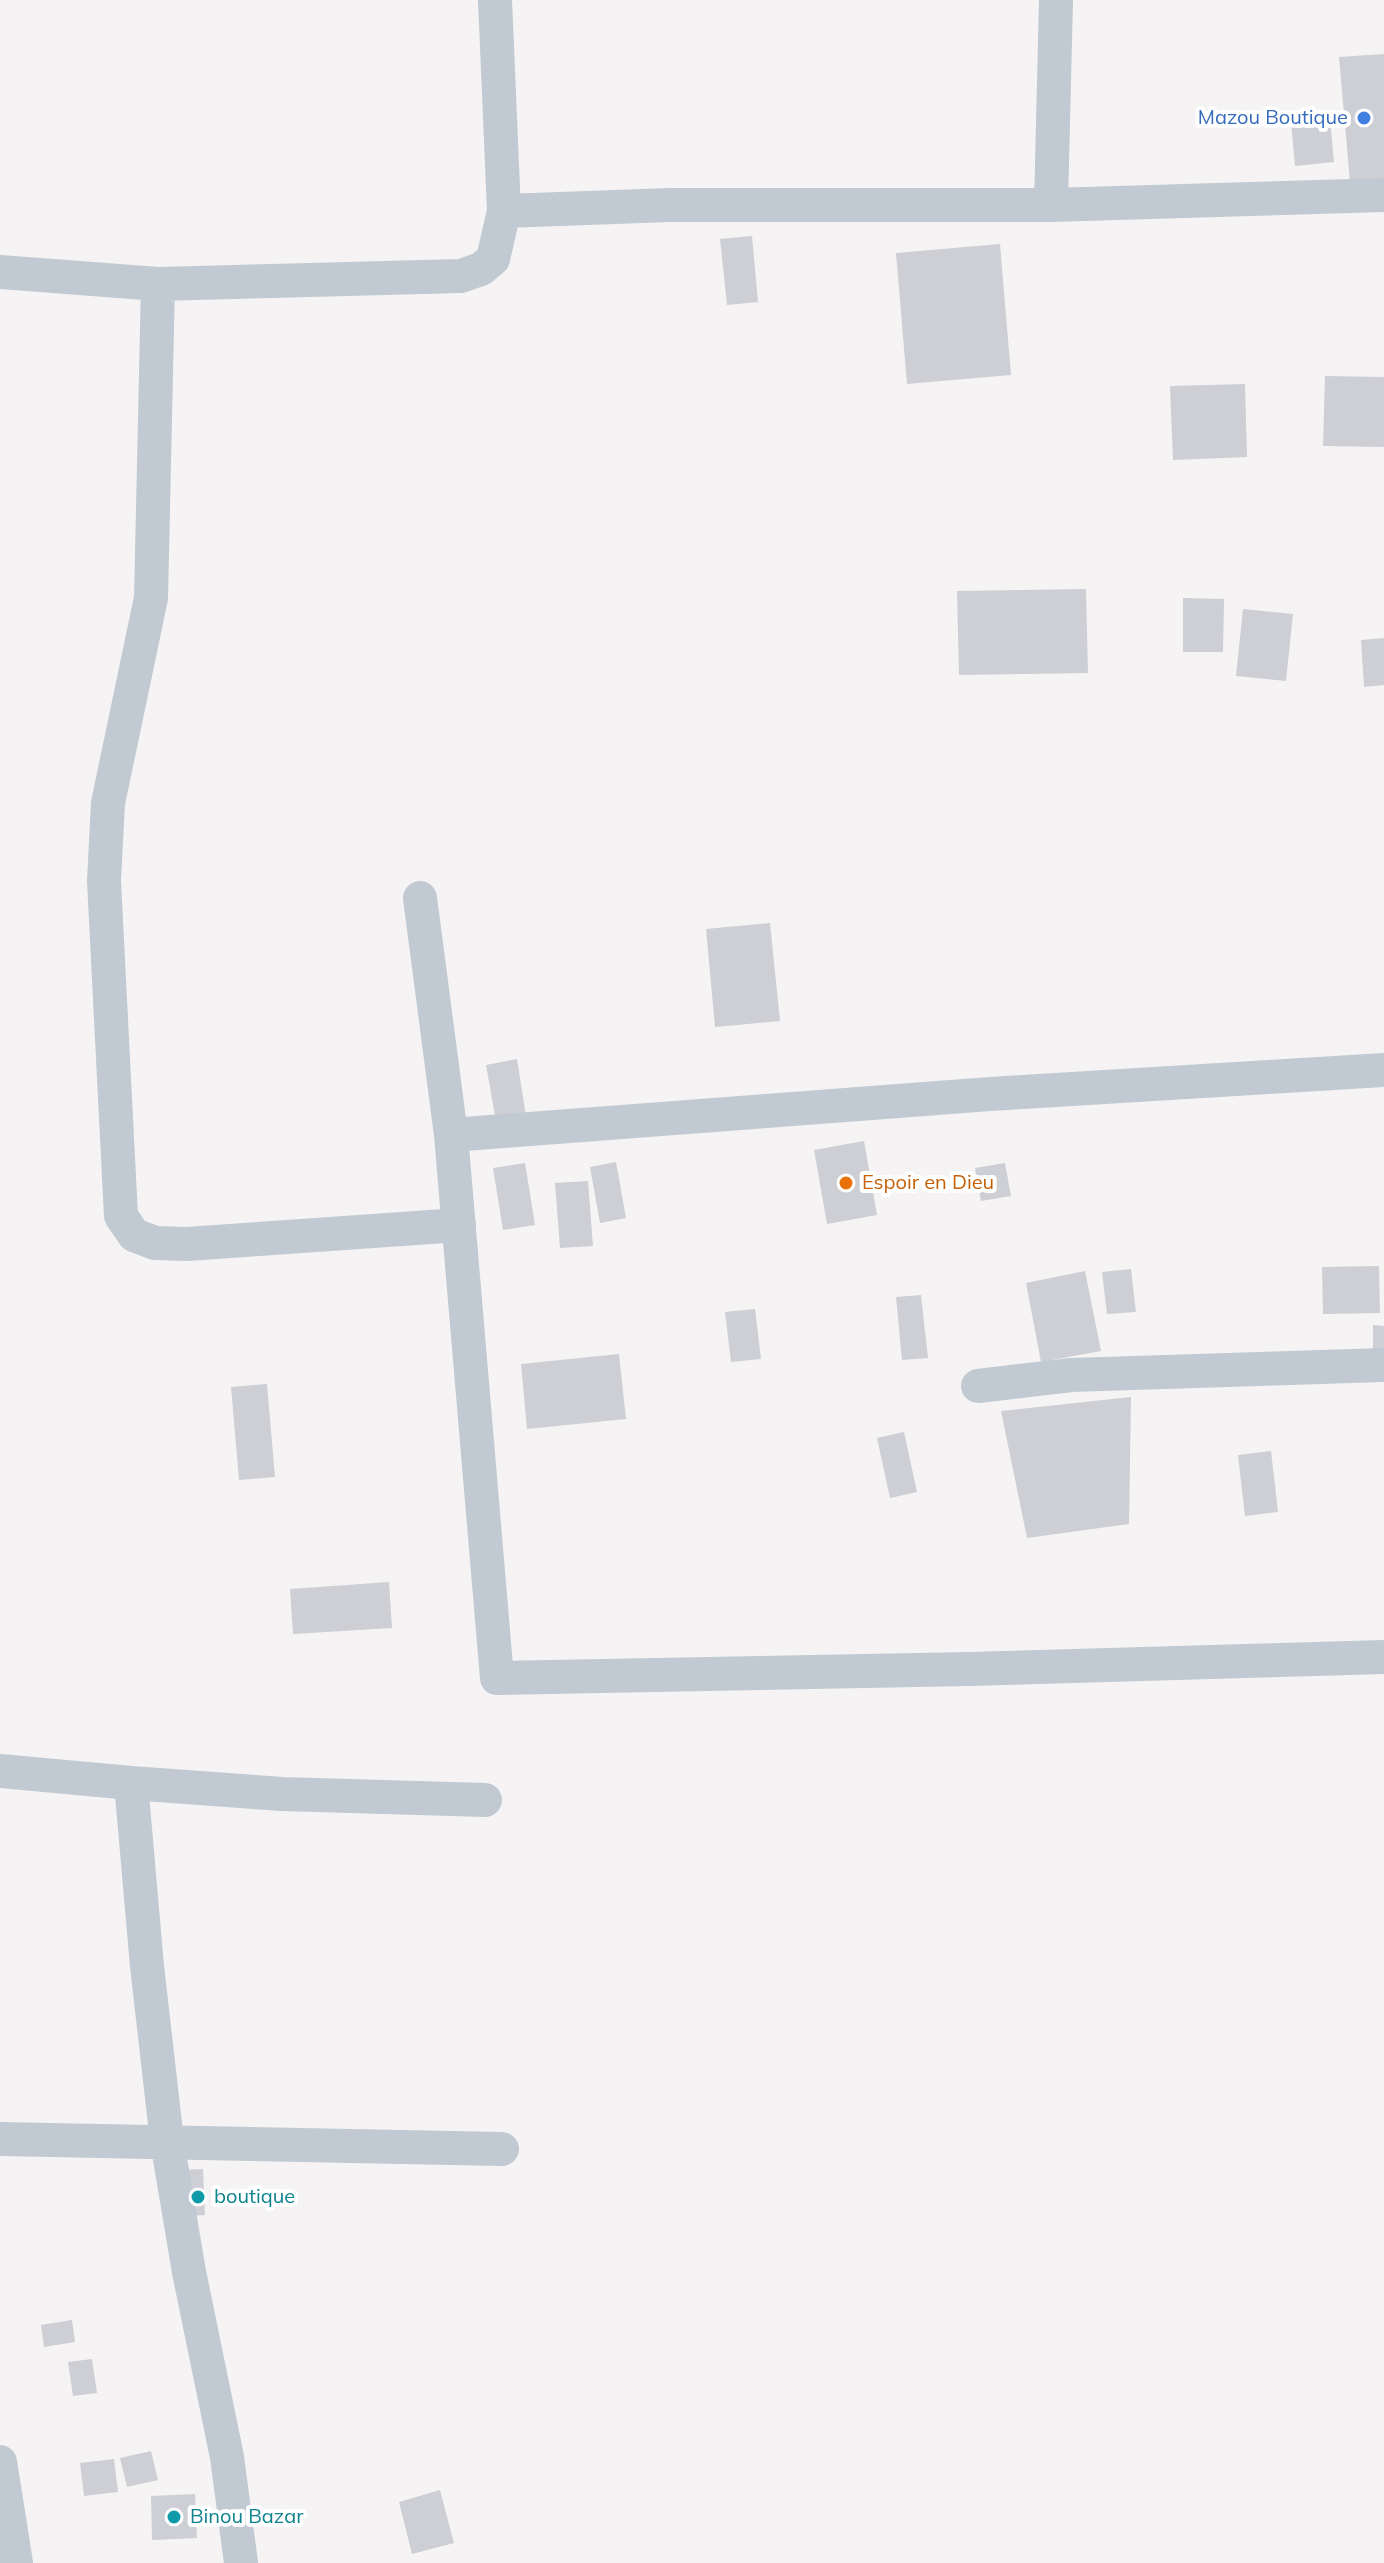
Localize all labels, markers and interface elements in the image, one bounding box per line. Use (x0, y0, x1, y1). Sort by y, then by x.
place label: Mazou Boutique (1198, 106, 1348, 130)
marker: Mazou Boutique (1355, 109, 1373, 127)
place label: Espoir en Dieu (862, 1171, 994, 1195)
marker: Espoir en Dieu (837, 1174, 855, 1192)
place label: boutique (214, 2185, 295, 2209)
marker: boutique (189, 2188, 207, 2206)
place label: Binou Bazar (190, 2505, 303, 2529)
marker: Binou Bazar (165, 2508, 183, 2526)

